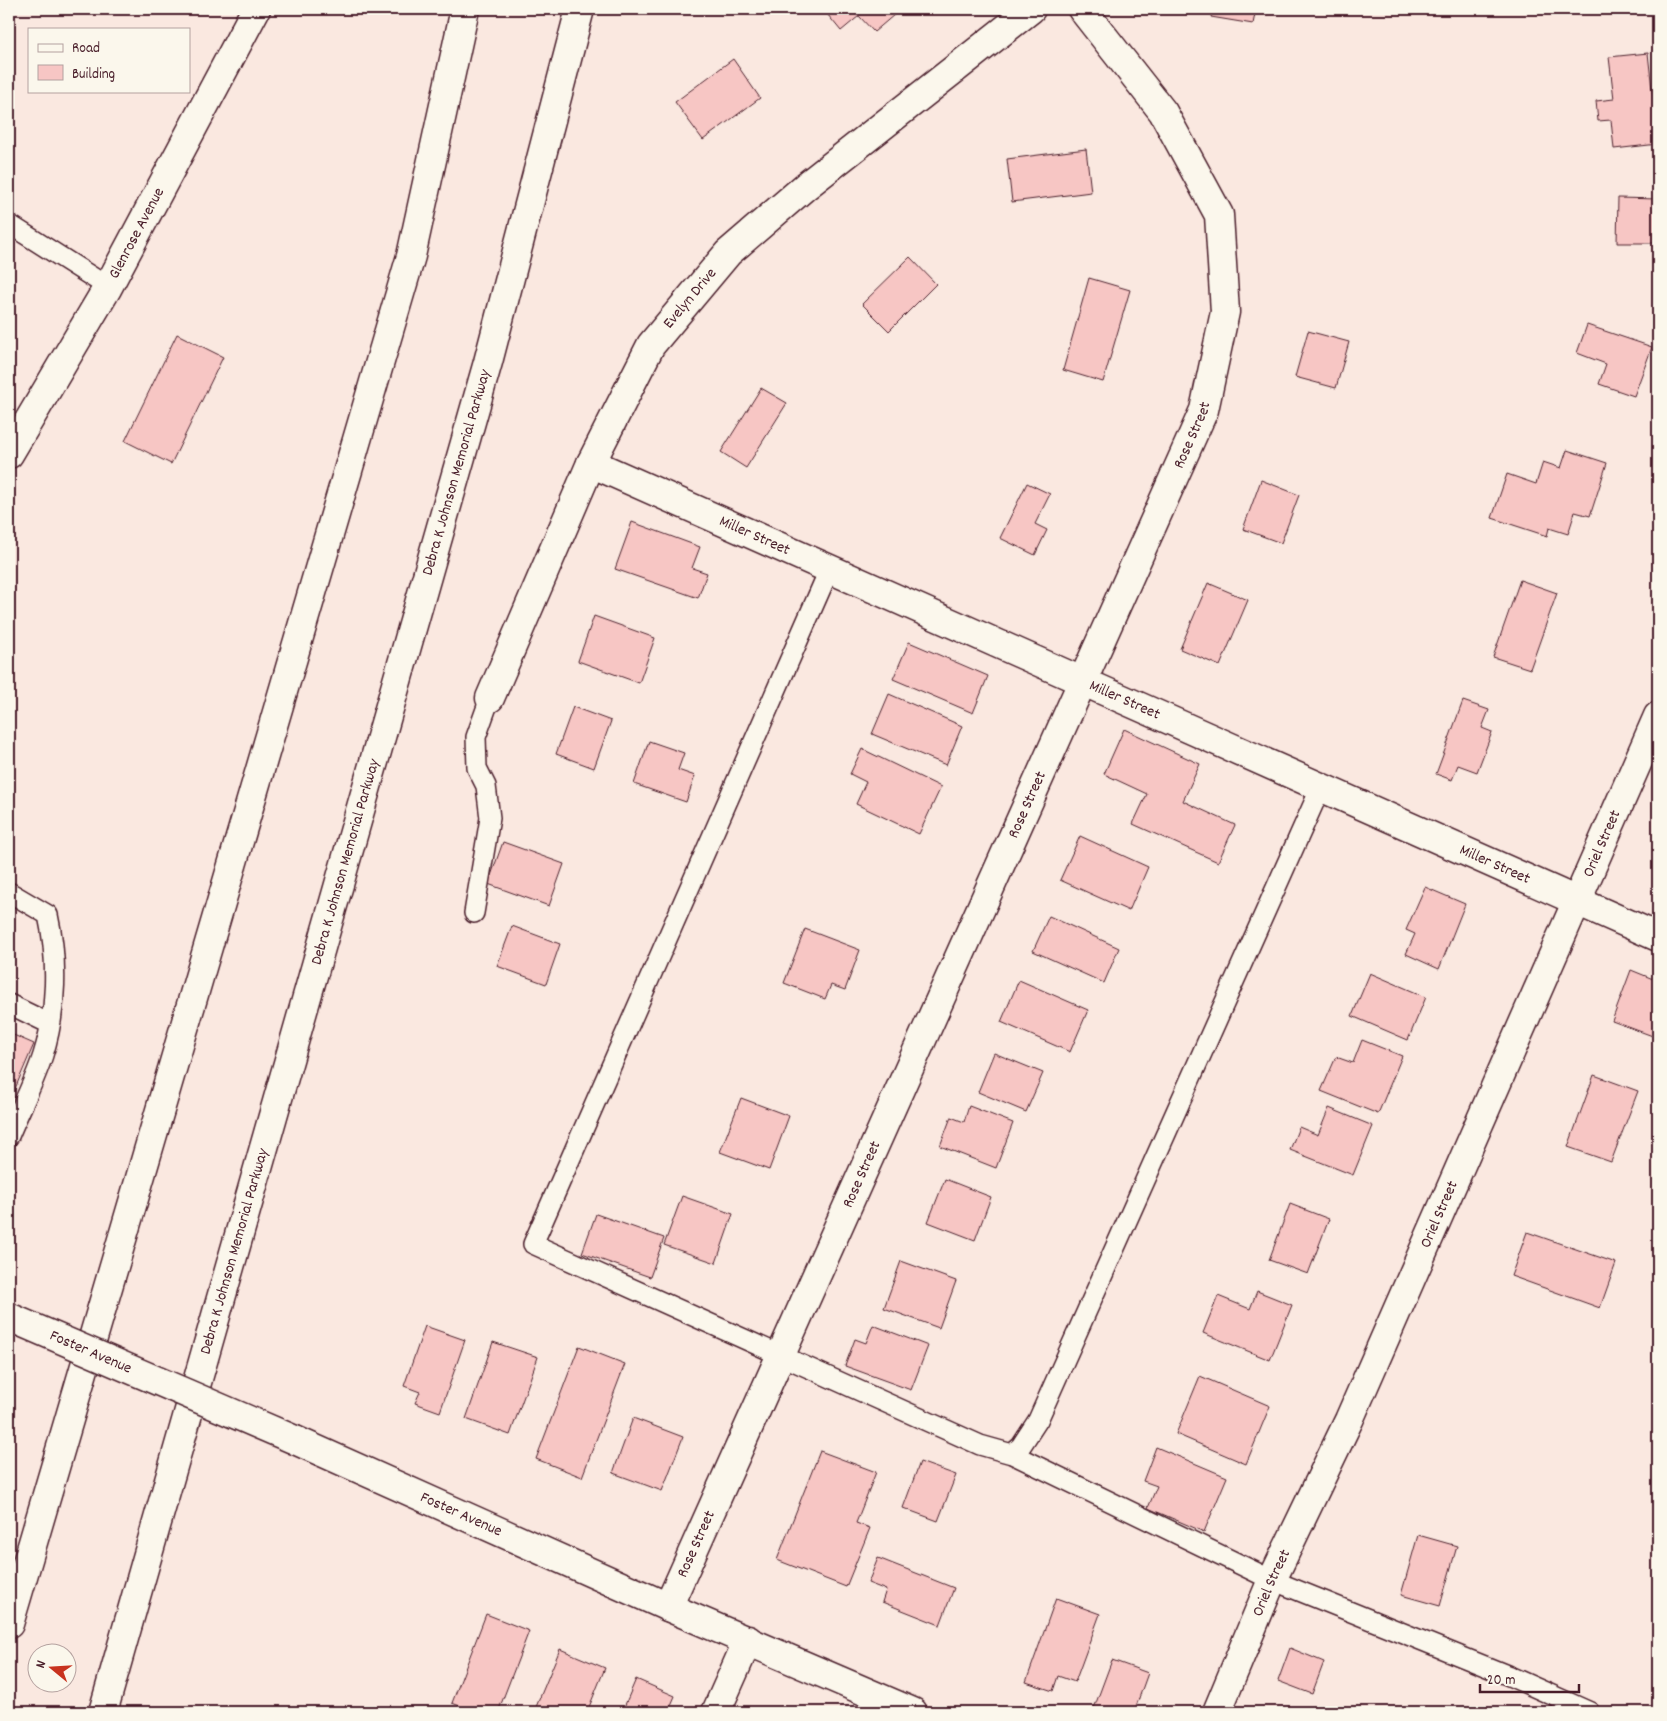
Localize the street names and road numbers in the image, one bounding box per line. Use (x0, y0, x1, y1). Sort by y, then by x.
street label: Glenrose Avenue (103, 183, 170, 283)
street label: Evelyn Drive (658, 263, 722, 334)
street label: Debra K Johnson Memorial Parkway (416, 366, 497, 578)
street label: Rose Street (1168, 400, 1217, 472)
street label: Miller Street (715, 510, 794, 562)
street label: Miller Street (1086, 674, 1164, 726)
street label: Debra K Johnson Memorial Parkway (305, 756, 386, 968)
street label: Rose Street (1002, 767, 1052, 842)
street label: Oriel Street (1577, 806, 1627, 881)
street label: Miller Street (1456, 839, 1534, 890)
street label: Rose Street (837, 1137, 887, 1212)
street label: Debra K Johnson Memorial Parkway (194, 1145, 275, 1357)
street label: Oriel Street (1414, 1177, 1464, 1252)
street label: Foster Avenue (46, 1324, 135, 1380)
street label: Foster Avenue (417, 1486, 506, 1543)
street label: Rose Street (671, 1507, 721, 1581)
street label: Oriel Street (1246, 1545, 1297, 1620)

